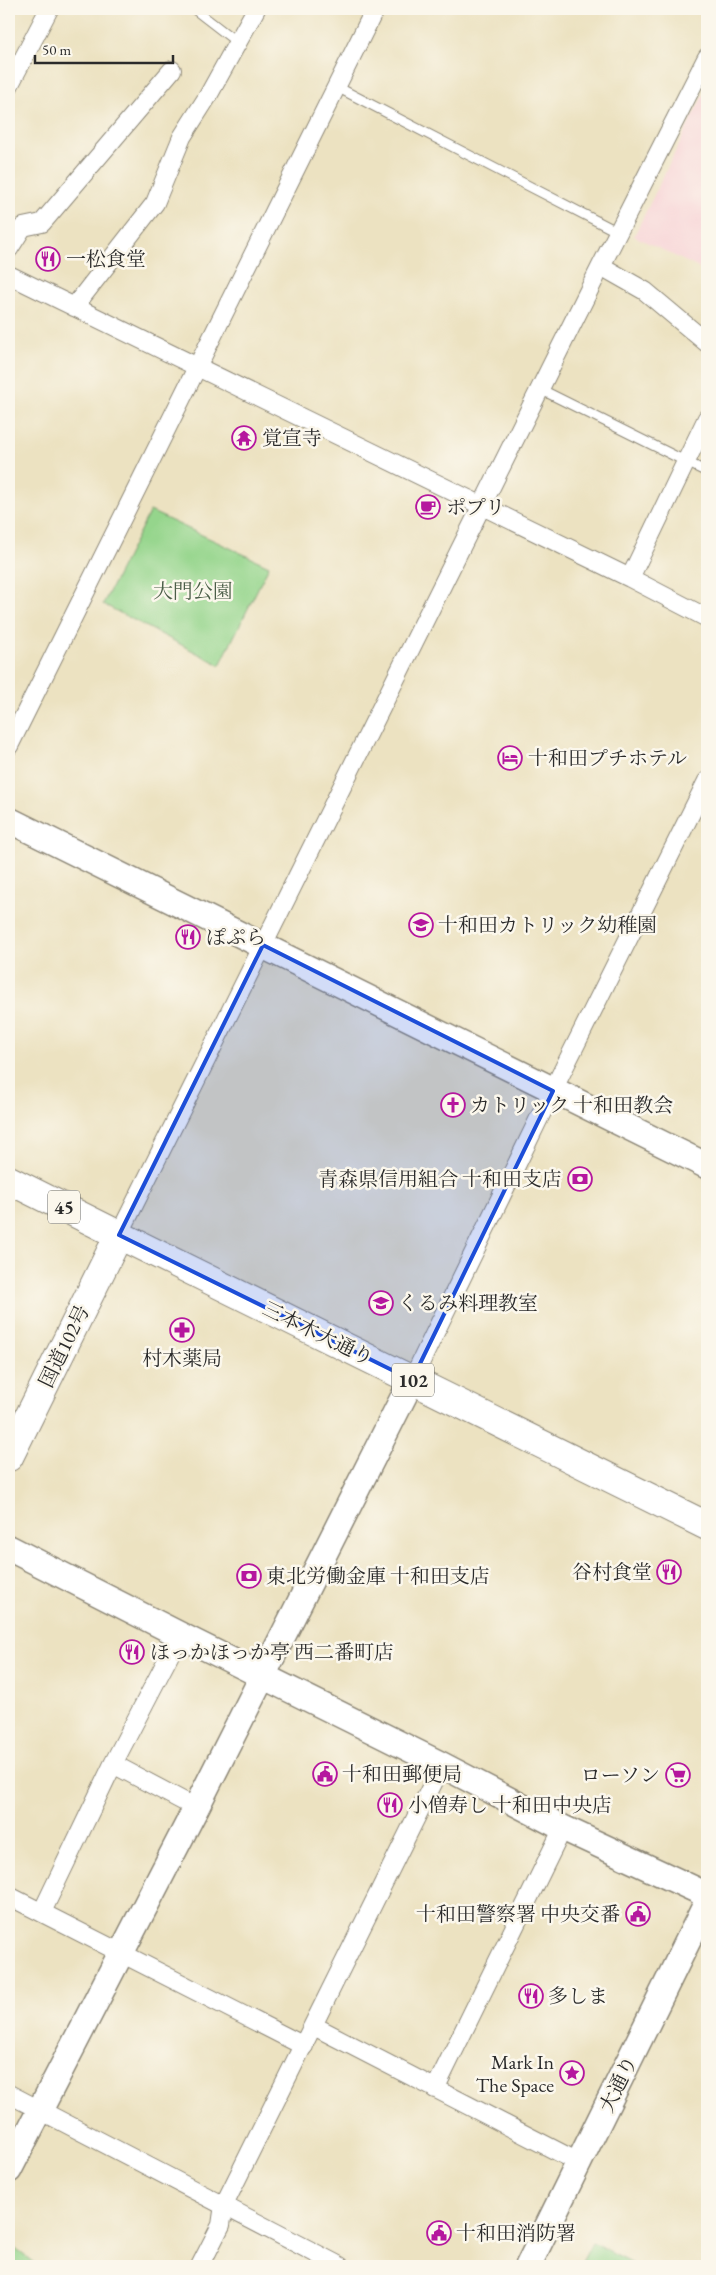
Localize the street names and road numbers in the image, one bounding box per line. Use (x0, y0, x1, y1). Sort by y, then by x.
road number: 45 (48, 1190, 80, 1224)
street label: 三本木大通り (258, 1295, 378, 1371)
street label: 国道102号 (33, 1300, 95, 1392)
road number: 102 (392, 1364, 434, 1396)
street label: 大通り (593, 2051, 643, 2117)

